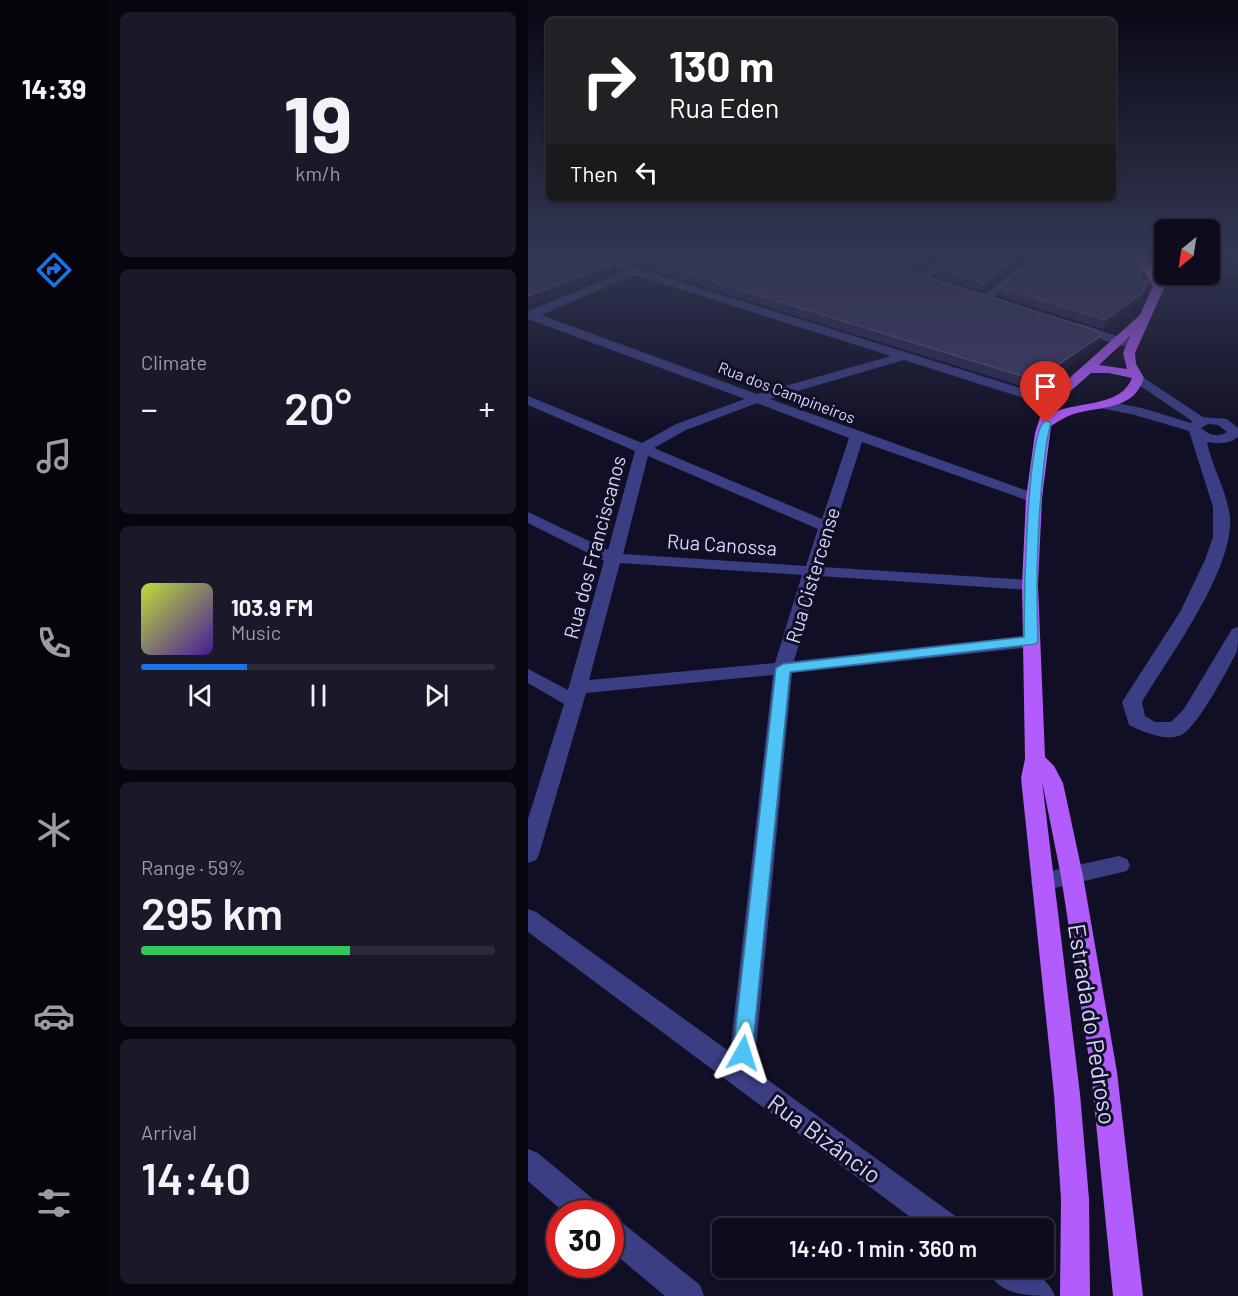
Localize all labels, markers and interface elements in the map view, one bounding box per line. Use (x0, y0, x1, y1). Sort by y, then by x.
text: 130 m (669, 40, 774, 90)
icon: right (570, 42, 648, 120)
text: 14:39 (22, 72, 86, 104)
text: 19 (283, 75, 353, 169)
text: Rua Eden (669, 91, 779, 123)
icon: left (630, 156, 663, 189)
text: Then (570, 160, 618, 186)
text: km/h (295, 161, 341, 185)
north arrow (1154, 219, 1220, 285)
map controls (1154, 219, 1220, 285)
icon: directions (33, 249, 75, 291)
text: Climate (141, 350, 207, 374)
street label: Rua dos Campineiros (716, 357, 858, 427)
pin (1020, 361, 1071, 423)
icon: arrive (1029, 370, 1062, 403)
text: 20° (284, 380, 352, 434)
text: − (141, 388, 158, 428)
text: + (479, 388, 495, 428)
icon: music (33, 435, 75, 477)
street label: Rua dos Franciscanos (558, 453, 630, 641)
street label: Rua Cistercense (780, 504, 844, 646)
street label: Rua Canossa (666, 528, 778, 560)
text: 103.9 FM (231, 594, 313, 620)
text: Music (231, 620, 281, 644)
icon: phone (33, 622, 75, 664)
icon: previous (184, 679, 217, 712)
icon: pause (302, 679, 335, 712)
icon: next (420, 679, 453, 712)
icon: climate (33, 809, 75, 851)
text: Range · 59% (141, 855, 245, 879)
text: 295 km (141, 885, 283, 939)
street label: Estrada do Pedroso (1063, 922, 1123, 1126)
icon: car (33, 995, 75, 1037)
position arrow (711, 1021, 775, 1085)
street label: Rua Bizâncio (763, 1087, 887, 1189)
text: Arrival (141, 1120, 197, 1144)
text: 14:40 (141, 1150, 251, 1204)
icon: filters (33, 1182, 75, 1224)
speed limit sign: 30 (546, 1200, 624, 1278)
text: 14:40 · 1 min · 360 m (789, 1235, 977, 1261)

